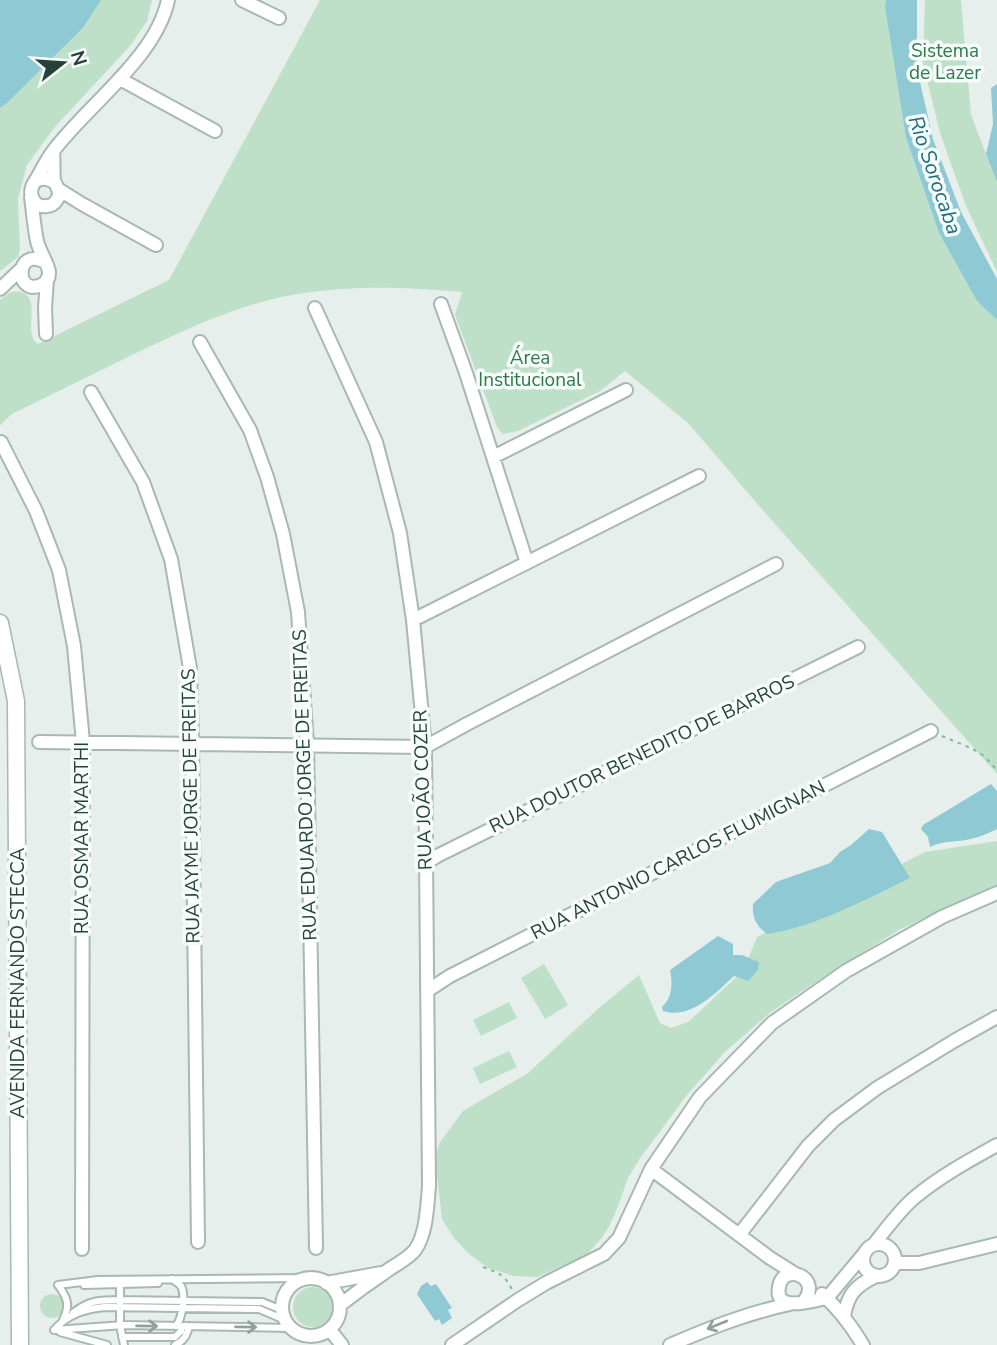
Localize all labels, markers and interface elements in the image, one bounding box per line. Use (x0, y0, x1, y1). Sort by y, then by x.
north arrow (28, 28, 98, 98)
park label: Sistema de Lazer (909, 38, 981, 86)
text: N (64, 48, 93, 69)
water label: Rio Sorocaba (902, 112, 968, 238)
park label: Área Institucional (478, 345, 582, 393)
street label: RUA EDUARDO JORGE DE FREITAS (287, 629, 323, 941)
street label: RUA JAYME JORGE DE FREITAS (176, 668, 206, 944)
street label: RUA DOUTOR BENEDITO DE BARROS (485, 669, 799, 839)
street label: RUA JOÃO COZER (407, 709, 439, 871)
street label: RUA OSMAR MARTHI (69, 742, 95, 934)
street label: RUA ANTONIO CARLOS FLUMIGNAN (526, 774, 830, 946)
street label: AVENIDA FERNANDO STECCA (5, 847, 31, 1118)
one-way arrow (135, 1319, 158, 1332)
one-way arrow (234, 1320, 257, 1334)
one-way arrow (706, 1320, 728, 1333)

